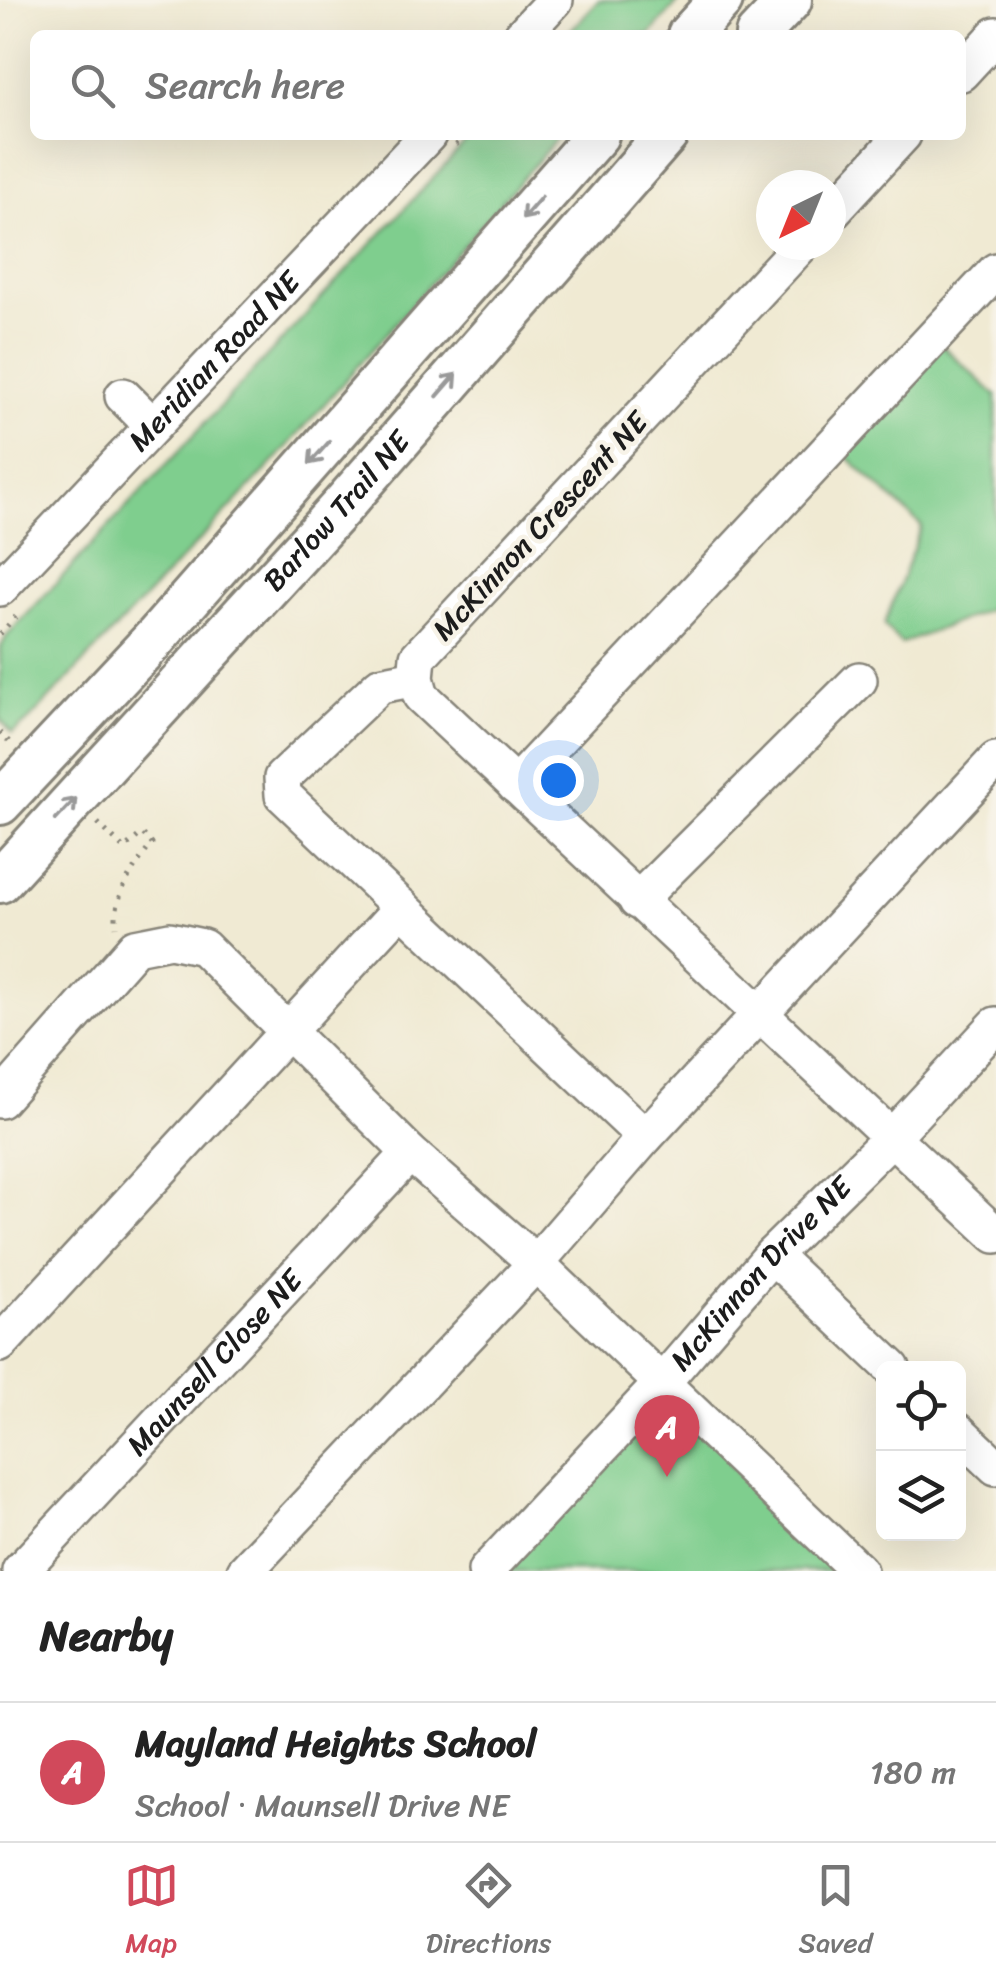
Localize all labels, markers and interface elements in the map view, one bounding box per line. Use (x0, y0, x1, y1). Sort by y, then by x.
search box (30, 30, 966, 140)
text: Search here (145, 52, 345, 119)
icon: search (65, 58, 120, 113)
north arrow (756, 170, 846, 260)
one-way arrow (521, 195, 544, 220)
street label: Meridian Road NE (114, 256, 316, 465)
one-way arrow (435, 373, 458, 398)
street label: McKinnon Crescent NE (418, 396, 663, 654)
street label: Barlow Trail NE (249, 416, 426, 605)
one-way arrow (308, 440, 331, 465)
your location (533, 755, 584, 806)
one-way arrow (54, 797, 77, 822)
street label: McKinnon Drive NE (656, 1161, 867, 1384)
street label: Maunsell Close NE (113, 1254, 318, 1469)
map controls (876, 1361, 966, 1541)
button: locate (876, 1361, 966, 1451)
pin: A (634, 1394, 700, 1477)
button: layers (876, 1451, 966, 1541)
text: Nearby (40, 1599, 173, 1673)
text: Mayland Heights School (135, 1710, 536, 1777)
text: A (62, 1744, 83, 1801)
text: 180 m (870, 1744, 956, 1801)
text: School · Maunsell Drive NE (135, 1777, 509, 1834)
tab: Map (124, 1858, 179, 1967)
tab: Directions (426, 1858, 551, 1967)
tab: Saved (799, 1858, 872, 1967)

